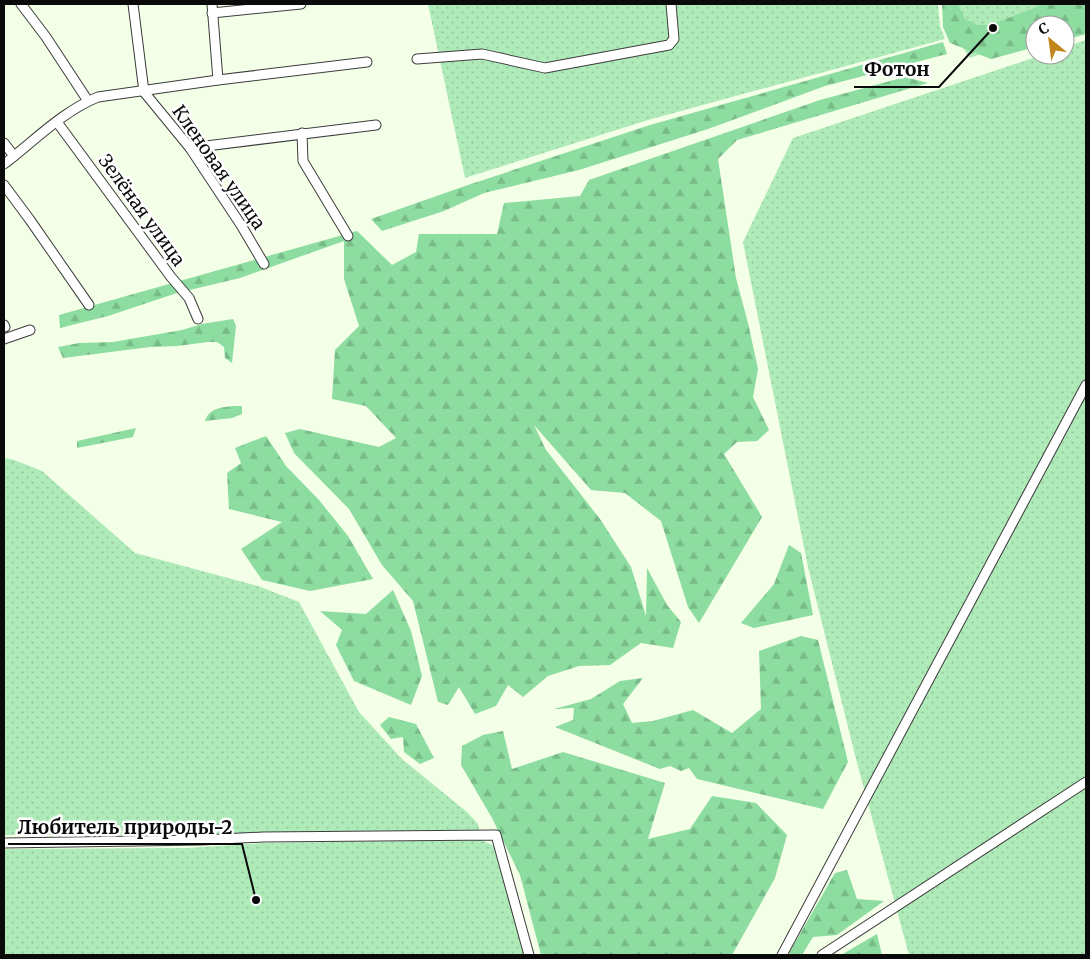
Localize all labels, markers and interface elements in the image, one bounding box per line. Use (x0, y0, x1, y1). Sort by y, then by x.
north arrow (1025, 15, 1075, 65)
text: С (1035, 19, 1052, 39)
callout: Фотон (854, 53, 939, 87)
text: Фотон (864, 57, 930, 81)
street label: Кленовая улица (168, 100, 271, 234)
street label: Зелёная улица (94, 150, 190, 271)
callout: Любитель природы-2 (8, 810, 242, 844)
text: Любитель природы-2 (18, 815, 232, 839)

